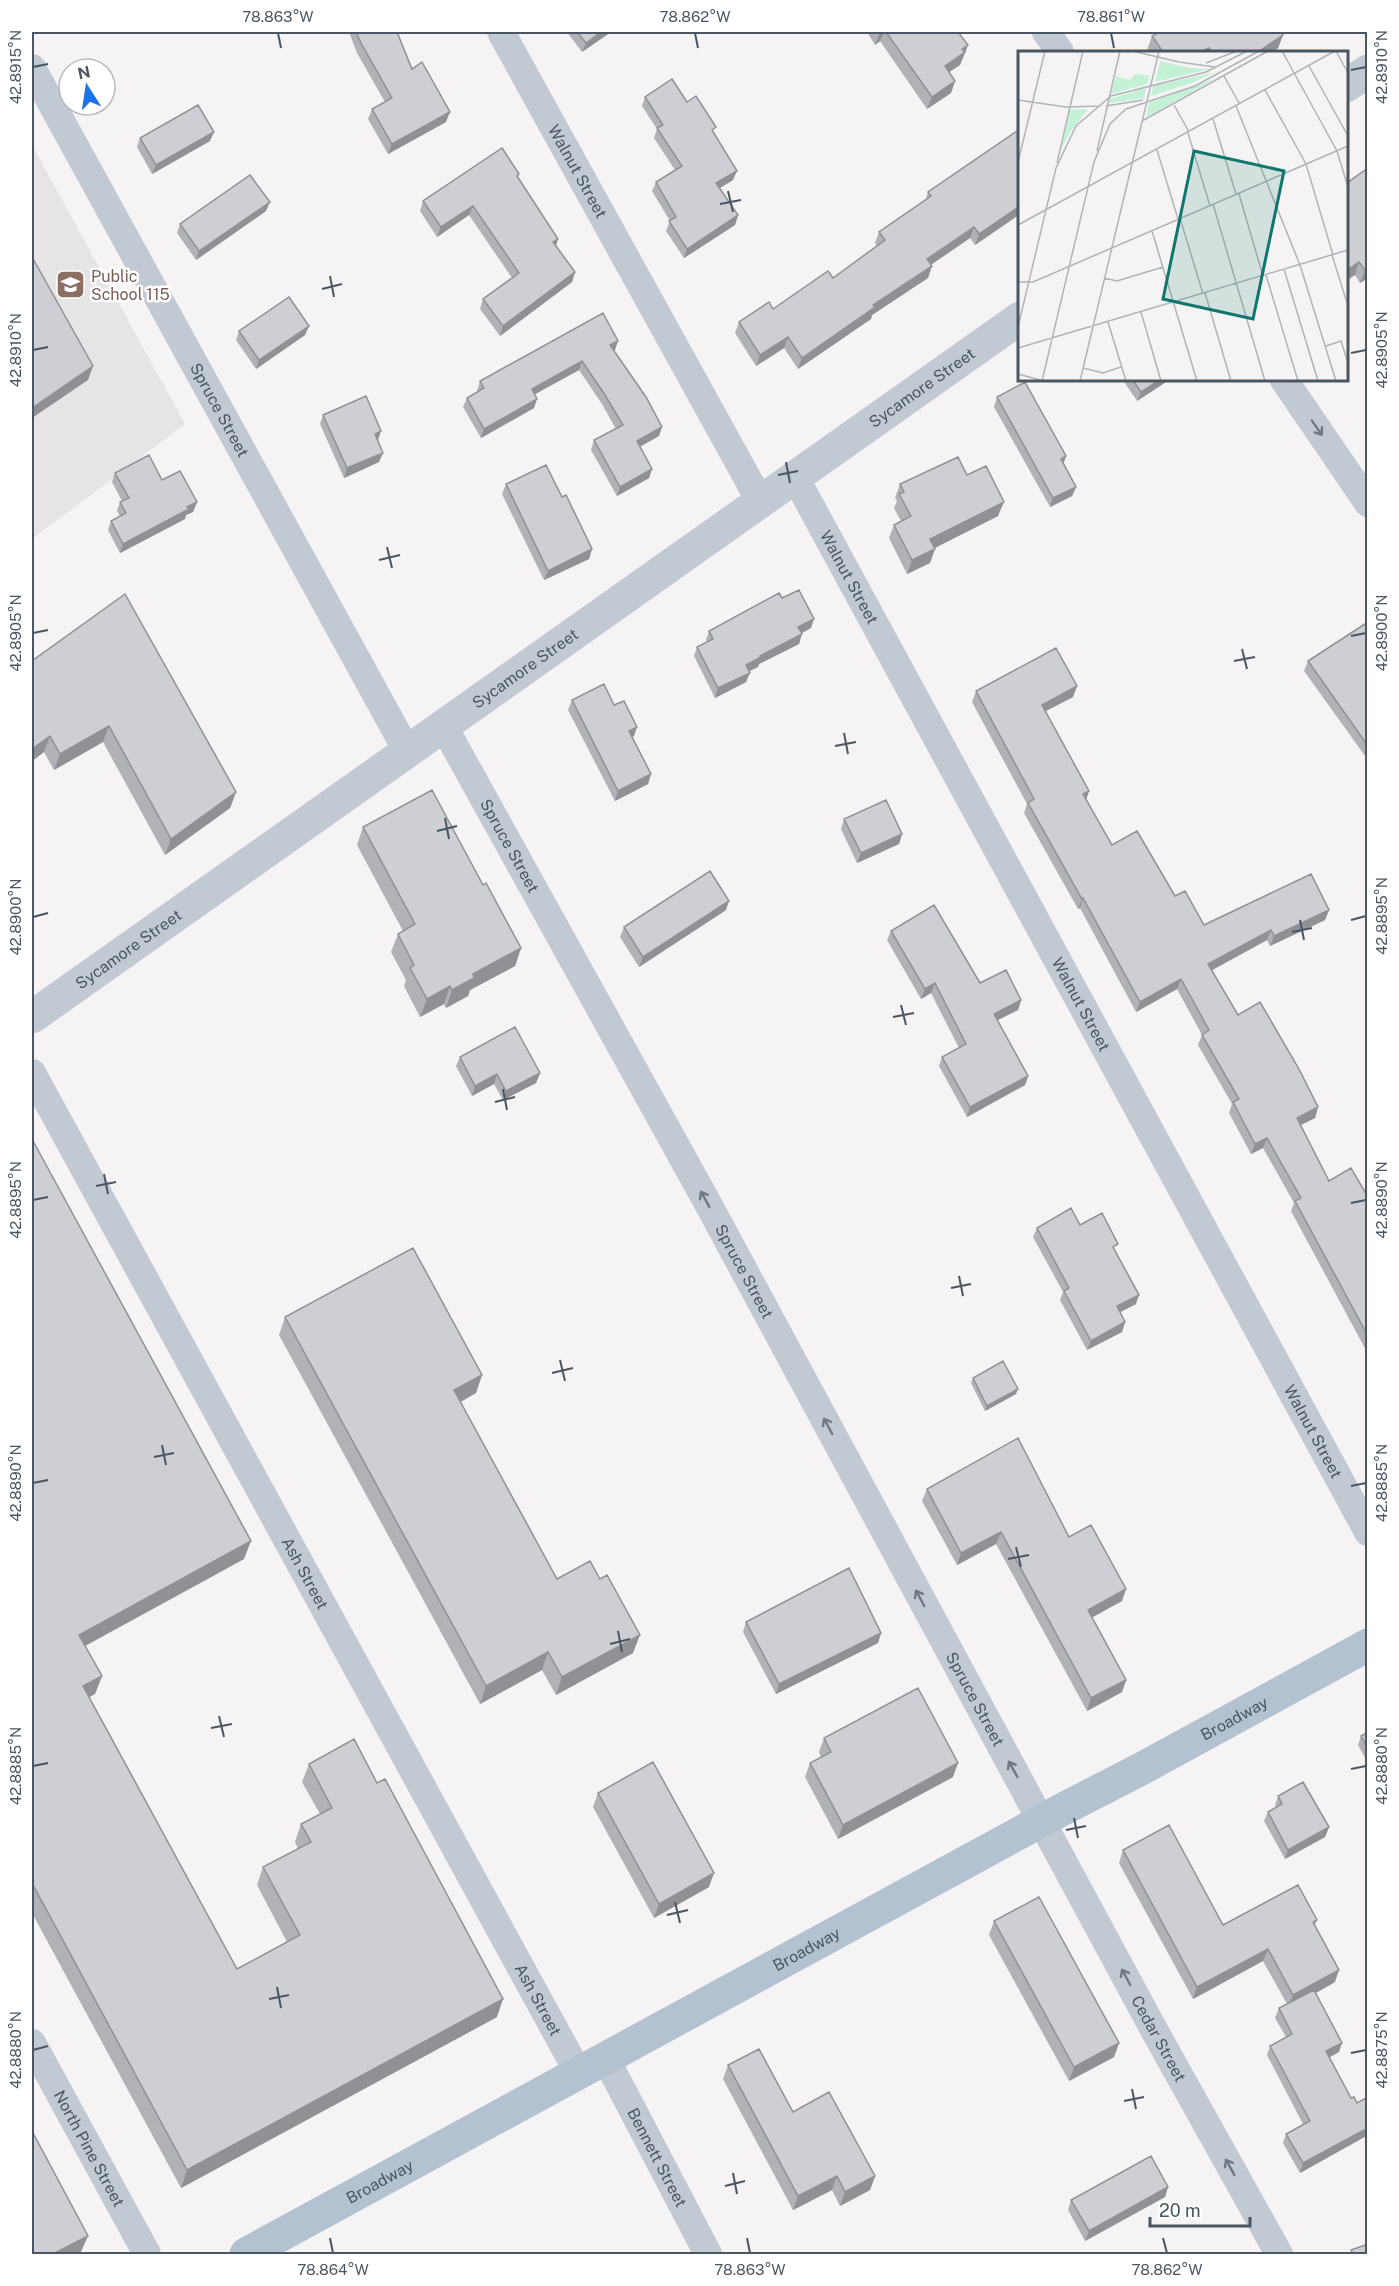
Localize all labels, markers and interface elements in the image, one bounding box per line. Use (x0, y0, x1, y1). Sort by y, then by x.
text: 78.863°W (242, 8, 314, 25)
text: 78.862°W (660, 8, 730, 25)
text: 78.861°W (1077, 8, 1145, 25)
text: 42.8915°N (7, 30, 24, 104)
text: 42.8910°N (1373, 30, 1390, 104)
inset map (1018, 51, 1348, 381)
north arrow (57, 57, 117, 117)
text: N (76, 62, 92, 83)
street label: Walnut Street (544, 121, 611, 221)
place label: Public School 115 (91, 267, 170, 304)
school or university icon: Public School 115 (54, 269, 86, 301)
text: 42.8905°N (1373, 311, 1390, 389)
text: 42.8910°N (7, 313, 24, 387)
street label: Sycamore Street (865, 343, 978, 431)
street label: Spruce Street (186, 360, 253, 460)
one-way arrow (1311, 419, 1323, 435)
street label: Walnut Street (816, 527, 882, 627)
text: 42.8905°N (7, 594, 24, 672)
text: 42.8900°N (1373, 594, 1390, 672)
street label: Sycamore Street (468, 624, 582, 712)
street label: Spruce Street (476, 796, 543, 896)
text: 42.8895°N (1373, 877, 1390, 955)
text: 42.8900°N (7, 878, 24, 956)
street label: Sycamore Street (72, 905, 185, 993)
street label: Walnut Street (1048, 954, 1114, 1054)
text: 42.8895°N (7, 1161, 24, 1239)
text: 42.8890°N (1373, 1161, 1390, 1239)
one-way arrow (699, 1191, 711, 1208)
street label: Spruce Street (711, 1221, 778, 1322)
street label: Walnut Street (1280, 1381, 1346, 1481)
one-way arrow (822, 1418, 834, 1435)
text: 42.8890°N (7, 1444, 24, 1522)
text: 42.8885°N (1373, 1444, 1390, 1522)
street label: Ash Street (278, 1534, 333, 1612)
one-way arrow (914, 1589, 925, 1607)
street label: Spruce Street (942, 1649, 1008, 1749)
street label: Broadway (1197, 1692, 1271, 1744)
text: 42.8885°N (7, 1727, 24, 1805)
text: 42.8880°N (1373, 1727, 1390, 1805)
one-way arrow (1007, 1761, 1019, 1778)
street label: Broadway (769, 1923, 844, 1975)
street label: Ash Street (511, 1960, 566, 2039)
one-way arrow (1120, 1969, 1131, 1987)
street label: Cedar Street (1128, 1992, 1190, 2085)
text: 42.8880°N (7, 2011, 24, 2089)
text: 42.8875°N (1373, 2011, 1390, 2089)
street label: North Pine Street (50, 2087, 129, 2210)
street label: Bennett Street (624, 2104, 691, 2210)
street label: Broadway (343, 2155, 417, 2207)
one-way arrow (1224, 2158, 1235, 2176)
scale bar (1150, 2190, 1250, 2228)
text: 20 m (1159, 2200, 1201, 2221)
text: 78.864°W (297, 2261, 369, 2278)
text: 78.863°W (714, 2261, 786, 2278)
text: 78.862°W (1132, 2261, 1202, 2278)

